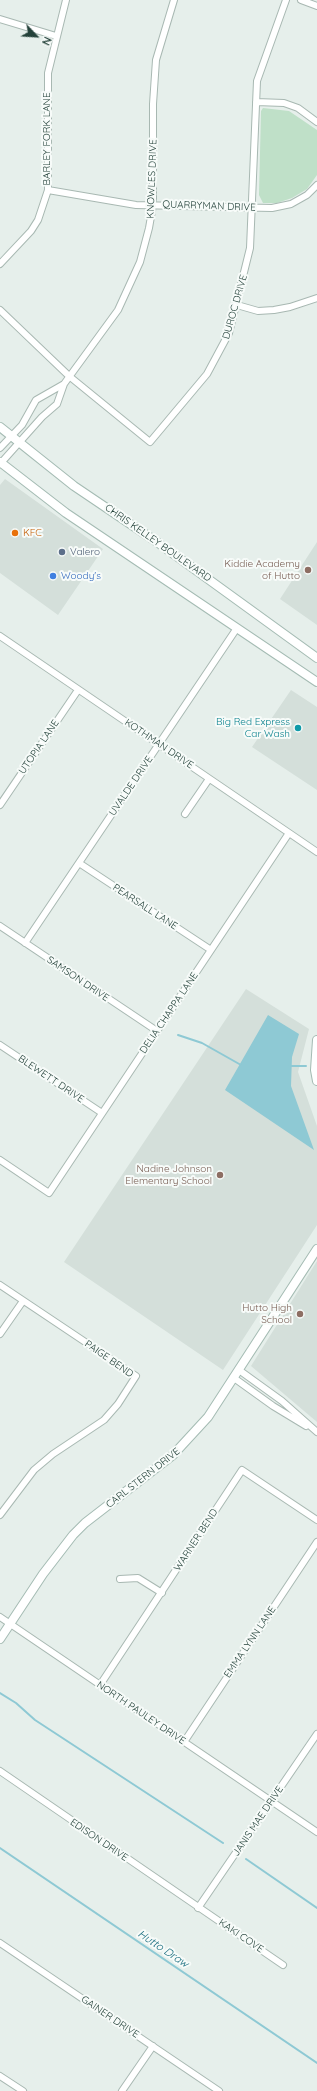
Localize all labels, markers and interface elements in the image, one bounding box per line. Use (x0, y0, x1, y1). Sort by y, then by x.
north arrow (16, 16, 56, 56)
text: N (39, 34, 55, 48)
street label: BARLEY FORK LANE (41, 92, 53, 186)
street label: KNOWLES DRIVE (145, 139, 159, 219)
street label: QUARRYMAN DRIVE (162, 198, 256, 214)
street label: DUROC DRIVE (220, 273, 250, 341)
street label: CHRIS KELLEY BOULEVARD (102, 502, 214, 584)
place label: KFC (23, 527, 42, 539)
marker: KFC (10, 528, 20, 538)
place label: Valero (70, 546, 100, 558)
marker: Valero (57, 547, 67, 557)
place label: Kiddie Academy of Hutto (224, 558, 300, 582)
marker: Kiddie Academy of Hutto (303, 565, 313, 575)
place label: Woody's (61, 570, 101, 582)
marker: Woody's (48, 571, 58, 581)
street label: KOTHMAN DRIVE (122, 716, 196, 772)
place label: Big Red Express Car Wash (216, 716, 290, 740)
street label: UTOPIA LANE (16, 718, 62, 776)
marker: Big Red Express Car Wash (293, 723, 303, 733)
street label: UVALDE DRIVE (107, 754, 155, 818)
street label: PEARSALL LANE (110, 882, 180, 932)
street label: SAMSON DRIVE (45, 954, 111, 1004)
street label: DELIA CHAPPA LANE (137, 970, 201, 1056)
street label: BLEWETT DRIVE (16, 1053, 86, 1105)
place label: Nadine Johnson Elementary School (125, 1163, 212, 1186)
marker: Nadine Johnson Elementary School (215, 1170, 225, 1180)
place label: Hutto High School (242, 1302, 292, 1326)
marker: Hutto High School (295, 1309, 305, 1319)
street label: PAIGE BEND (82, 1338, 136, 1380)
street label: CARL STERN DRIVE (104, 1445, 182, 1511)
street label: WARNER BEND (171, 1507, 221, 1573)
street label: EMMA LYNN LANE (222, 1604, 278, 1680)
street label: NORTH PAULEY DRIVE (94, 1679, 188, 1747)
street label: JANIS MAE DRIVE (230, 1784, 286, 1858)
street label: EDISON DRIVE (68, 1816, 130, 1864)
street label: KAKI COVE (216, 1917, 266, 1955)
water label: Hutto Draw (135, 1927, 191, 1971)
street label: GAINER DRIVE (79, 1993, 141, 2041)

